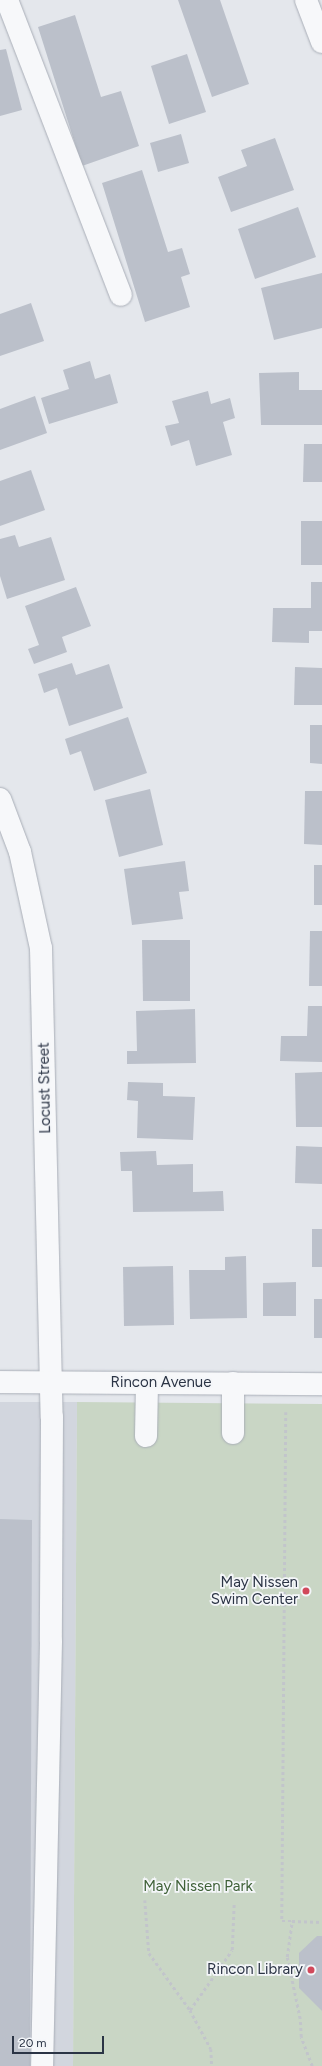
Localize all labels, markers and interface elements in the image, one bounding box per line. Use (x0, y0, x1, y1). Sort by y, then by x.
street label: Locust Street (35, 1042, 55, 1134)
street label: Rincon Avenue (111, 1374, 211, 1392)
place label: May Nissen Swim Center (211, 1573, 298, 1608)
marker: May Nissen Swim Center (301, 1586, 311, 1596)
park label: May Nissen Park (143, 1878, 253, 1896)
place label: Rincon Library (207, 1961, 303, 1979)
marker: Rincon Library (306, 1965, 316, 1975)
scale bar (14, 2028, 106, 2054)
text: 20 m (19, 2036, 47, 2050)

